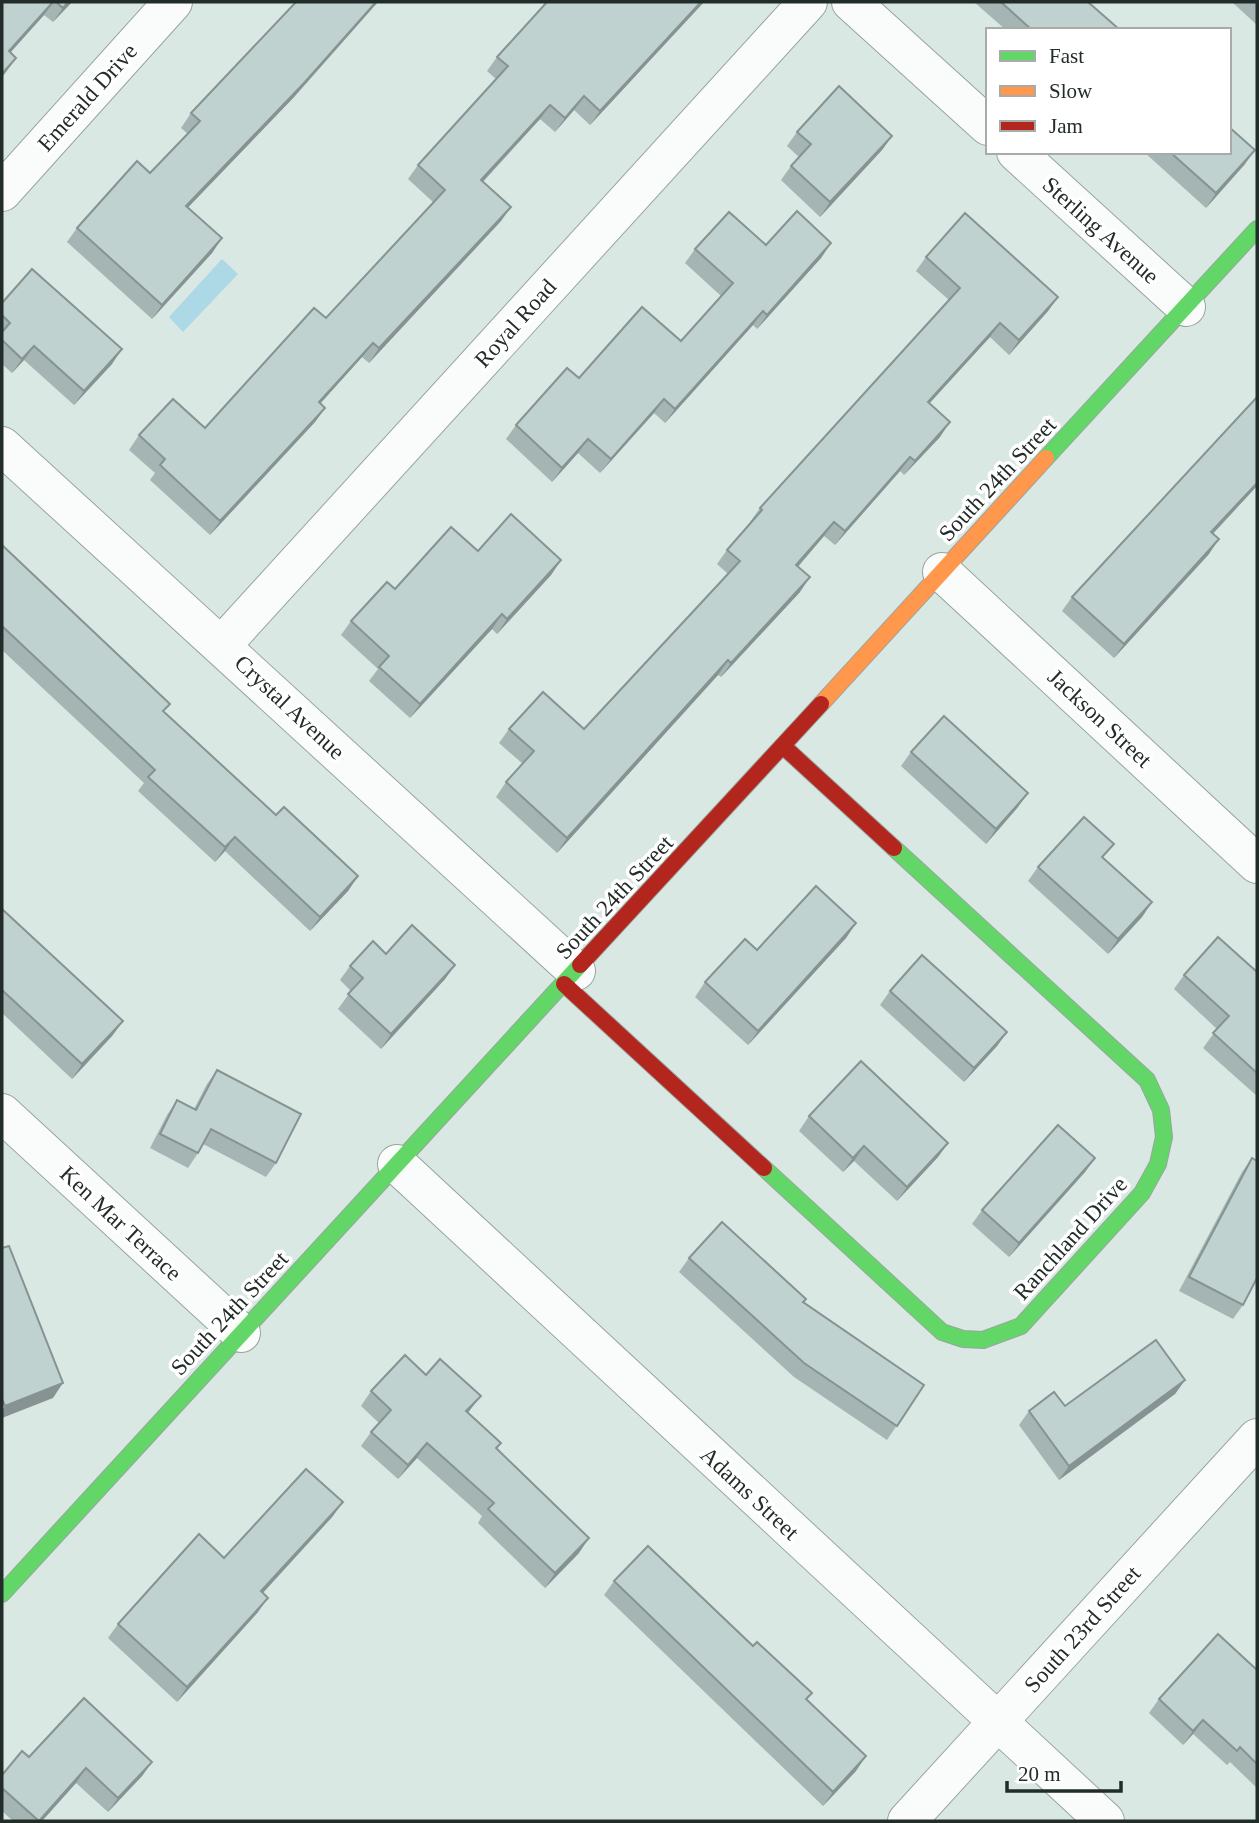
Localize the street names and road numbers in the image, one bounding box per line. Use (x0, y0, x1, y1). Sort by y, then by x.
street label: Emerald Drive (33, 38, 142, 156)
street label: Sterling Avenue (1038, 172, 1164, 289)
street label: Royal Road (470, 274, 562, 372)
street label: South 24th Street (934, 412, 1061, 546)
street label: Crystal Avenue (230, 650, 350, 765)
street label: Jackson Street (1043, 664, 1157, 773)
street label: South 24th Street (551, 830, 678, 964)
street label: Ken Mar Terrace (55, 1161, 186, 1286)
street label: Ranchland Drive (1009, 1172, 1132, 1305)
street label: South 24th Street (166, 1246, 293, 1380)
street label: Adams Street (696, 1442, 804, 1545)
street label: South 23rd Street (1019, 1561, 1146, 1698)

